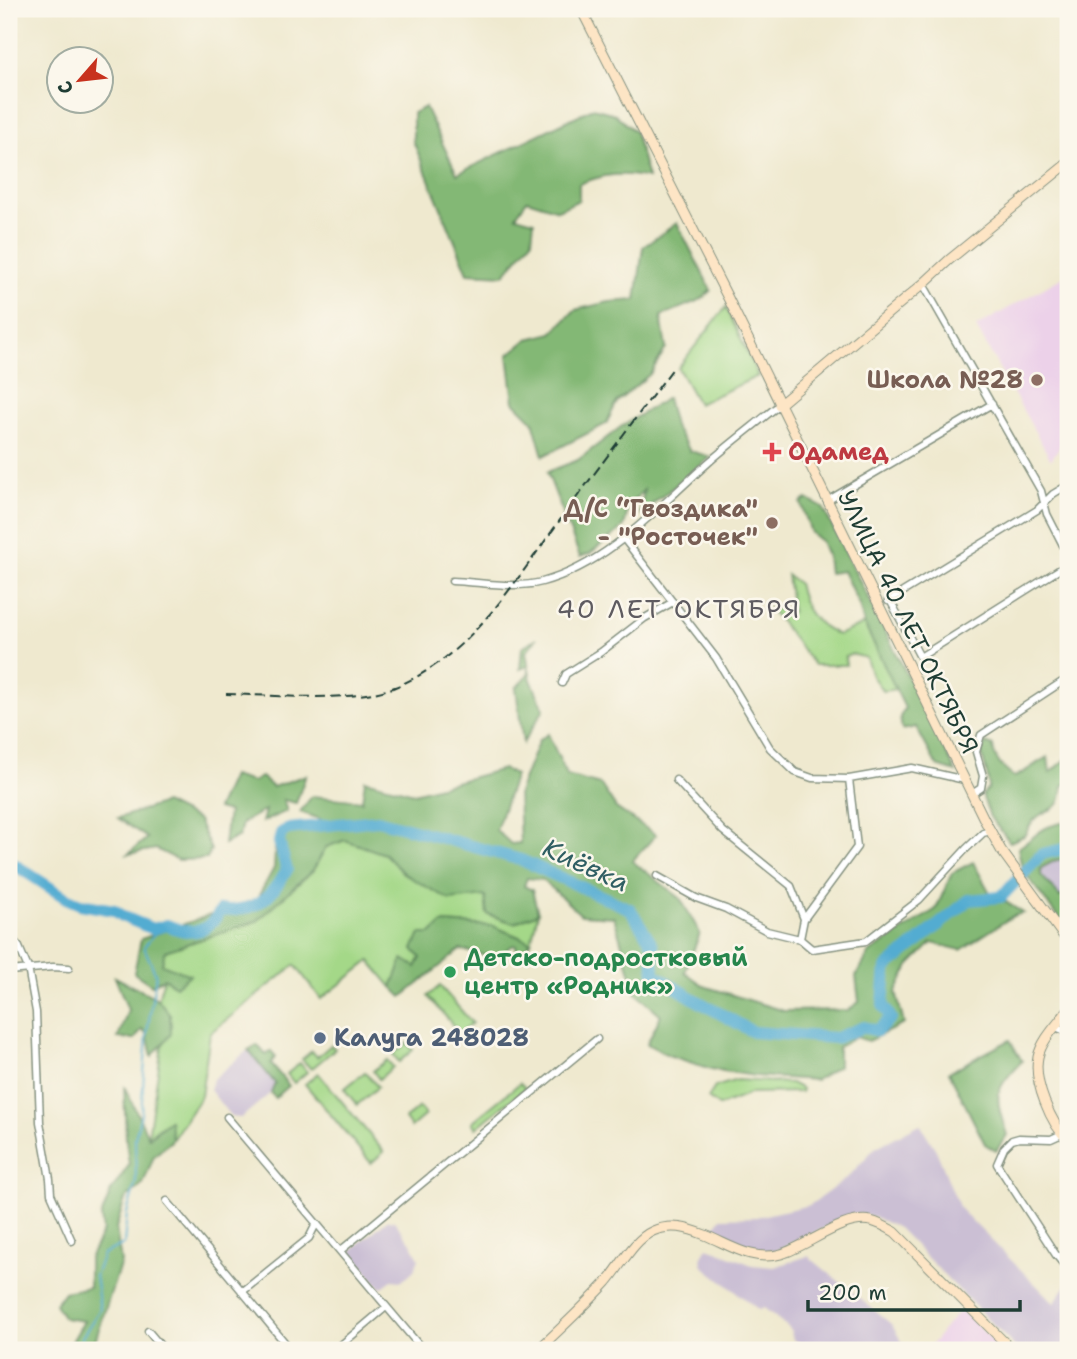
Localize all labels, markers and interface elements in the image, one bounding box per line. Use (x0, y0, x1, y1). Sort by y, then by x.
north arrow (46, 46, 116, 116)
text: С (52, 77, 79, 99)
place label: Школа №28 (867, 364, 1023, 396)
marker: Школа №28 (1029, 372, 1045, 388)
place label: Одамед (788, 436, 889, 468)
marker: Одамед (762, 442, 782, 462)
street label: УЛИЦА 40 ЛЕТ ОКТЯБРЯ (830, 485, 986, 759)
place label: Д/С “Гвоздика" - "Росточек" (563, 493, 758, 553)
marker: Д/С “Гвоздика" - "Росточек" (764, 515, 780, 531)
district label: 40 ЛЕТ ОКТЯБРЯ (557, 591, 801, 626)
water label: Киёвка (537, 829, 635, 900)
place label: Детско-подростковый центр «Родник» (464, 942, 748, 1002)
marker: Детско-подростковый центр «Родник» (442, 964, 458, 980)
place label: Калуга 248028 (334, 1022, 529, 1054)
marker: Калуга 248028 (312, 1030, 328, 1046)
scale bar (808, 1268, 1019, 1312)
text: 200 m (818, 1279, 887, 1307)

